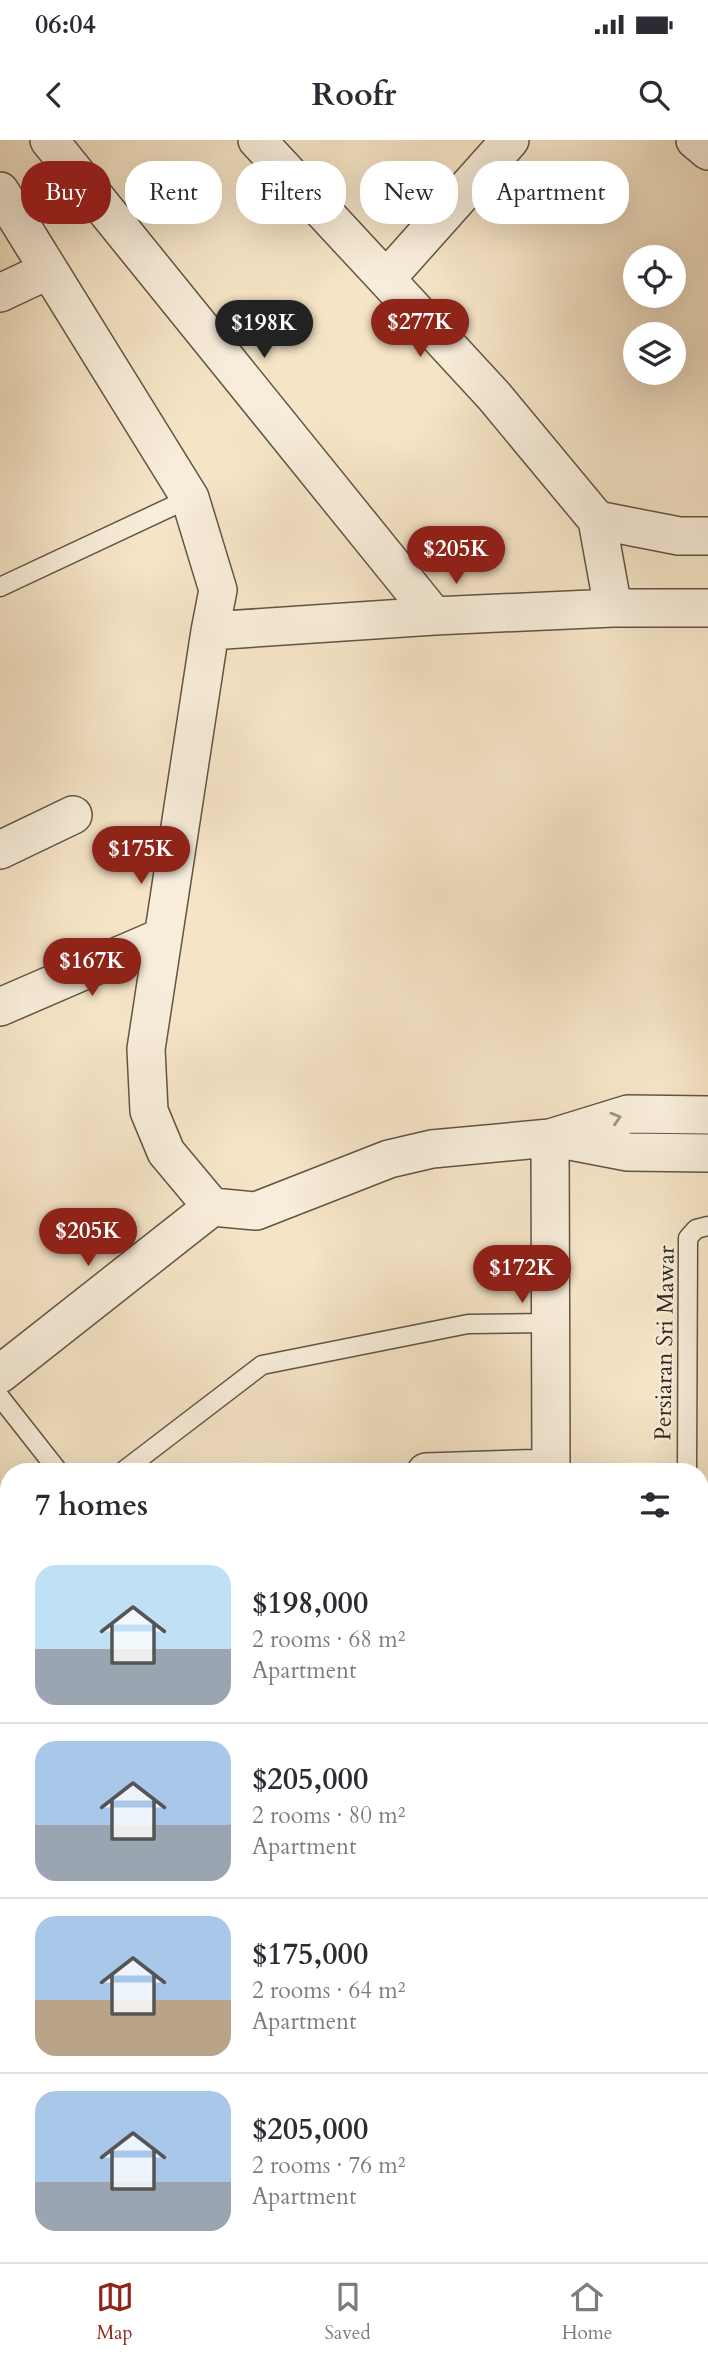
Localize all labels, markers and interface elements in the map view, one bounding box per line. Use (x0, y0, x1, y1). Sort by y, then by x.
text: 06:04 (35, 7, 96, 42)
text: Roofr (312, 73, 396, 117)
icon: back (35, 76, 73, 114)
icon: search (635, 76, 673, 114)
chip: Buy (21, 161, 111, 224)
chip: Rent (125, 161, 222, 224)
chip: Filters (236, 161, 346, 224)
chip: New (360, 161, 458, 224)
chip: Apartment (472, 161, 629, 224)
map controls (623, 245, 686, 385)
button: locate (623, 245, 686, 308)
pin: $198K (215, 300, 313, 360)
pin: $277K (371, 300, 469, 359)
text: $277K (387, 306, 453, 337)
text: $198K (231, 307, 297, 338)
button: layers (623, 322, 686, 385)
pin: $205K (407, 526, 505, 586)
text: $205K (423, 533, 489, 564)
pin: $175K (92, 826, 190, 886)
text: $175K (108, 833, 174, 864)
pin: $167K (43, 938, 141, 998)
text: $167K (59, 945, 125, 976)
one-way arrow (609, 1112, 621, 1126)
pin: $205K (39, 1208, 137, 1268)
text: $205K (55, 1215, 121, 1246)
street label: Persiaran Sri Mawar (647, 1245, 682, 1441)
pin: $172K (473, 1246, 571, 1305)
text: $172K (489, 1252, 555, 1283)
text: 7 homes (35, 1485, 148, 1526)
icon: filters (636, 1486, 674, 1524)
text: $198,000 (252, 1583, 368, 1624)
icon: home (91, 1593, 175, 1677)
text: 2 rooms · 68 m² (252, 1624, 405, 1655)
text: Apartment (252, 1655, 356, 1686)
text: $205,000 (252, 1759, 368, 1800)
icon: home (91, 1769, 175, 1853)
text: 2 rooms · 80 m² (252, 1800, 405, 1831)
text: Apartment (252, 1831, 356, 1862)
text: $175,000 (252, 1934, 368, 1975)
icon: home (91, 1944, 175, 2028)
text: 2 rooms · 64 m² (252, 1975, 405, 2006)
text: Apartment (252, 2006, 356, 2037)
text: $205,000 (252, 2109, 368, 2150)
icon: home (91, 2119, 175, 2203)
text: 2 rooms · 76 m² (252, 2150, 405, 2181)
text: Apartment (252, 2181, 356, 2212)
tab: Map (96, 2278, 134, 2346)
tab: Saved (325, 2278, 371, 2346)
tab: Home (562, 2278, 612, 2346)

